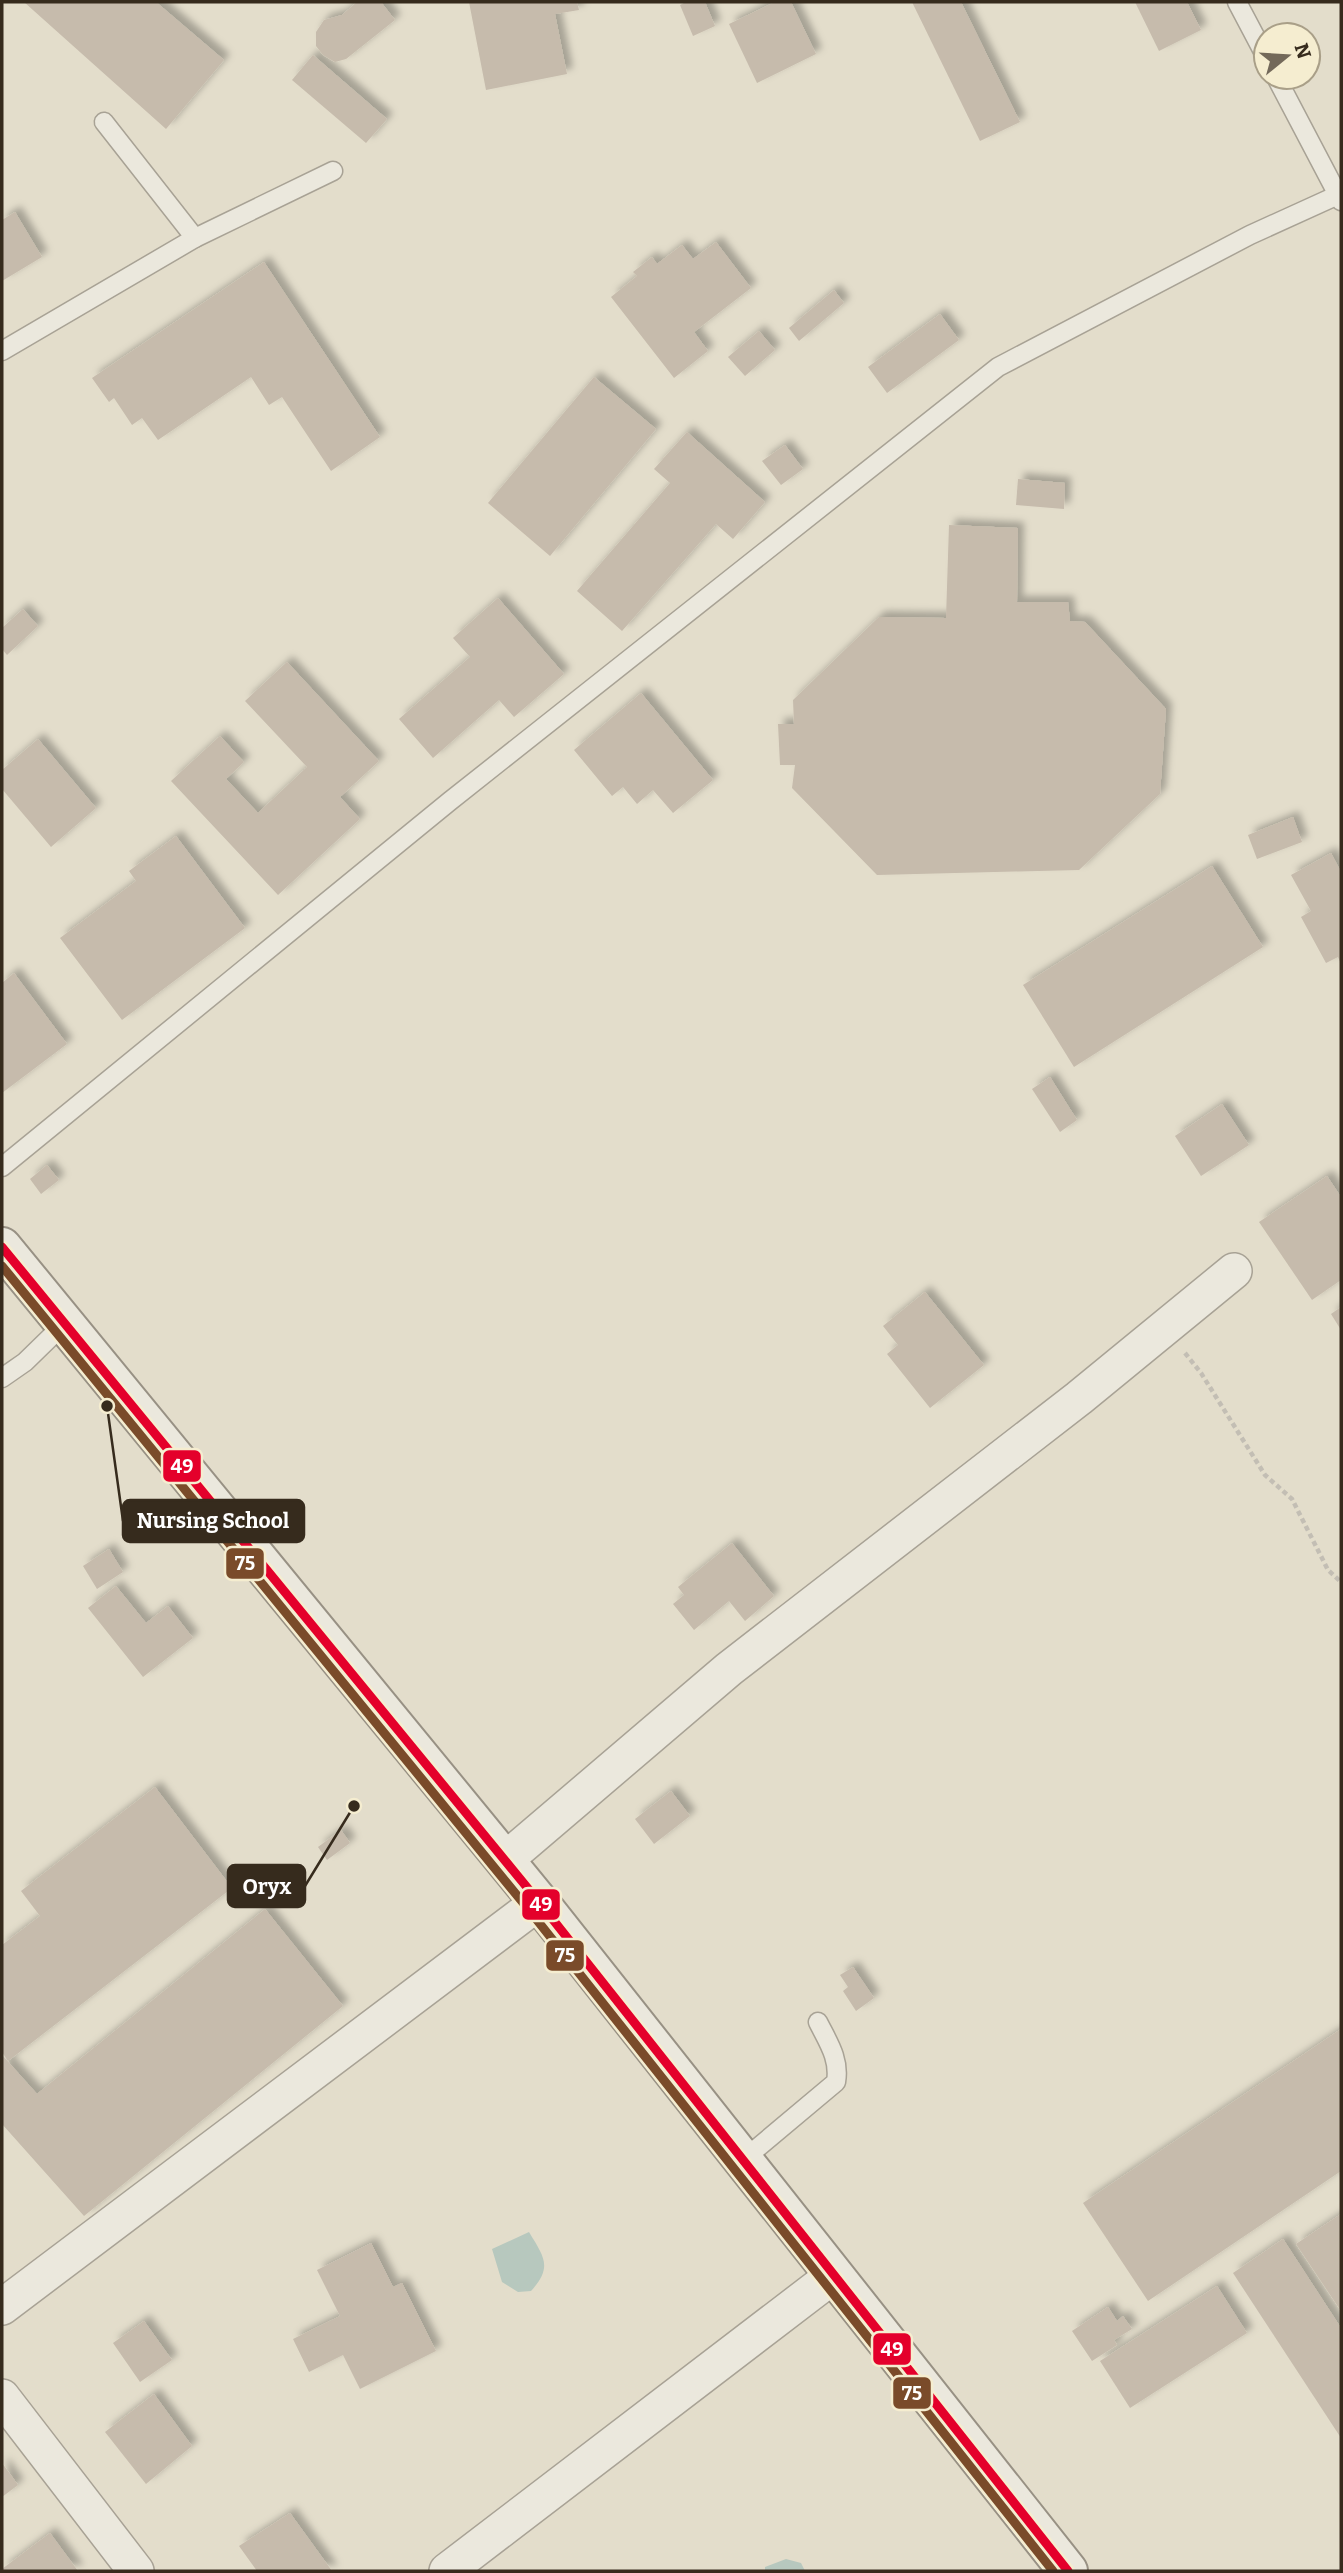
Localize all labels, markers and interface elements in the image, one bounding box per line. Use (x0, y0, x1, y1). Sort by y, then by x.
north arrow (1252, 21, 1322, 91)
text: N (1289, 40, 1316, 62)
line badge: 49 (162, 1449, 202, 1483)
text: 49 (171, 1455, 193, 1478)
callout: Nursing School (123, 1500, 304, 1542)
text: Nursing School (137, 1508, 290, 1534)
line badge: 75 (225, 1547, 265, 1580)
text: 75 (235, 1552, 255, 1575)
callout: Oryx (228, 1865, 305, 1907)
text: Oryx (243, 1874, 291, 1900)
line badge: 49 (521, 1888, 561, 1921)
text: 49 (530, 1893, 552, 1916)
line badge: 75 (545, 1939, 585, 1972)
text: 75 (555, 1944, 575, 1967)
line badge: 49 (872, 2332, 912, 2366)
text: 49 (881, 2338, 903, 2361)
line badge: 75 (892, 2376, 932, 2410)
text: 75 (902, 2382, 922, 2405)

